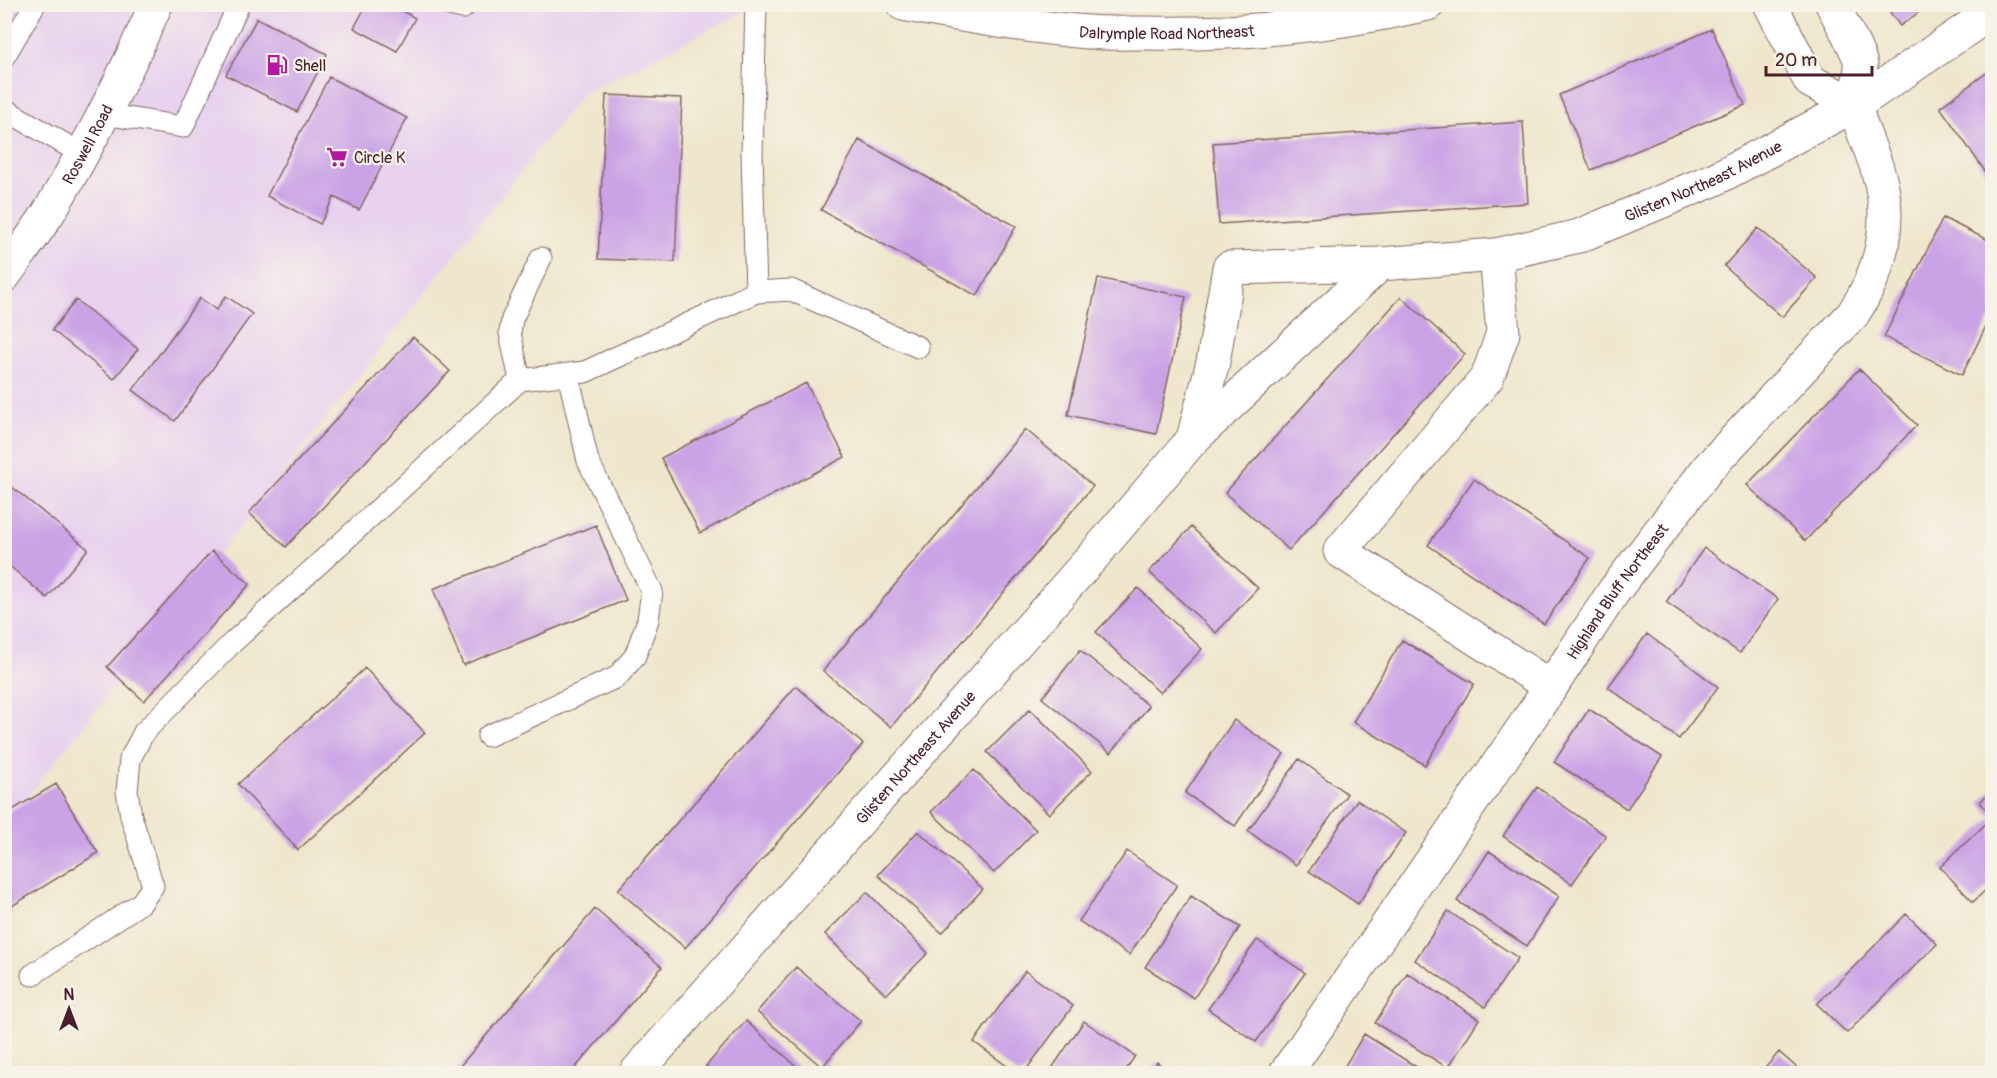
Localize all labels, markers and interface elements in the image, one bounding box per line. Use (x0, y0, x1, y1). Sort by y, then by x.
street label: Dalrymple Road Northeast (1078, 21, 1256, 44)
scale bar (1766, 39, 1872, 77)
text: 20 m (1775, 49, 1817, 72)
fuel station icon: Shell (265, 53, 289, 77)
place label: Shell (294, 56, 326, 76)
street label: Roswell Road (58, 101, 118, 188)
street label: Glisten Northeast Avenue (1621, 136, 1786, 227)
supermarket icon: Circle K (325, 145, 349, 169)
place label: Circle K (354, 148, 406, 168)
street label: Highland Bluff Northeast (1563, 519, 1674, 664)
street label: Glisten Northeast Avenue (852, 687, 980, 829)
north arrow (39, 979, 99, 1039)
text: N (64, 985, 75, 1005)

